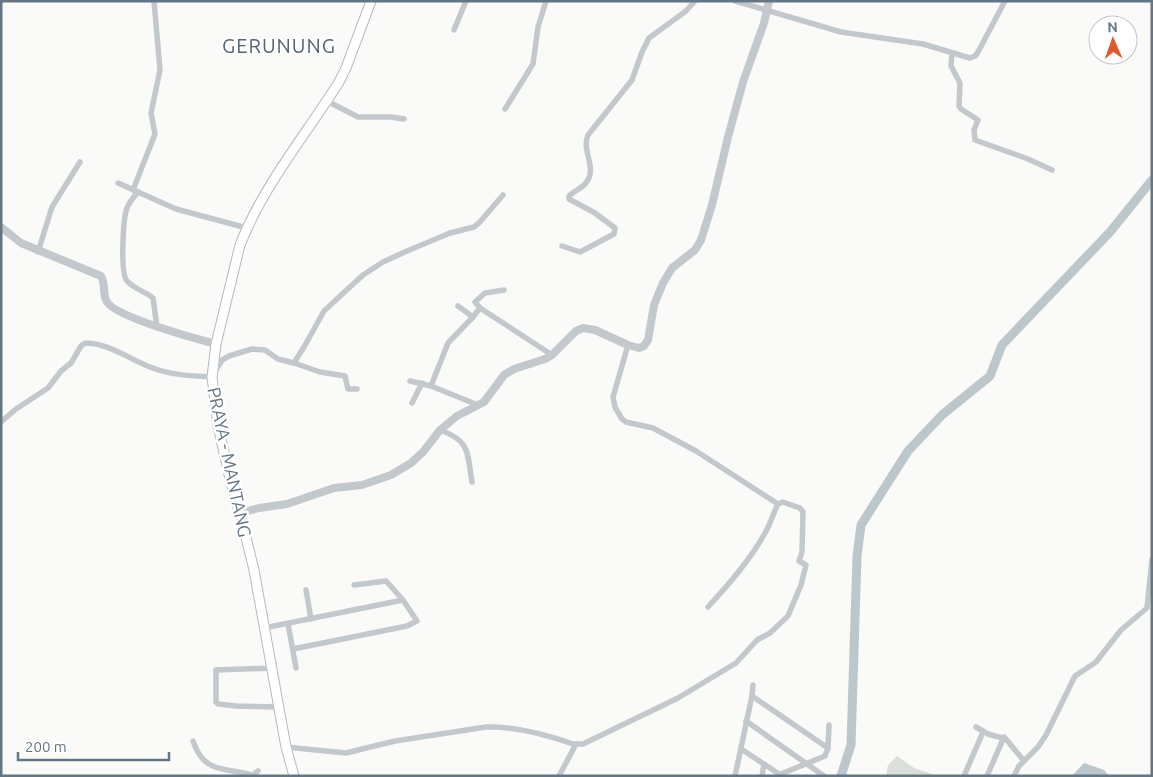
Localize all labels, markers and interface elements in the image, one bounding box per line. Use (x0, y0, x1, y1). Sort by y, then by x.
north arrow (1088, 15, 1138, 65)
text: N (1107, 19, 1118, 35)
district label: GERUNUNG (222, 34, 336, 57)
street label: PRAYA - MANTANG (204, 385, 256, 539)
scale bar (18, 730, 169, 762)
text: 200 m (25, 738, 67, 755)

